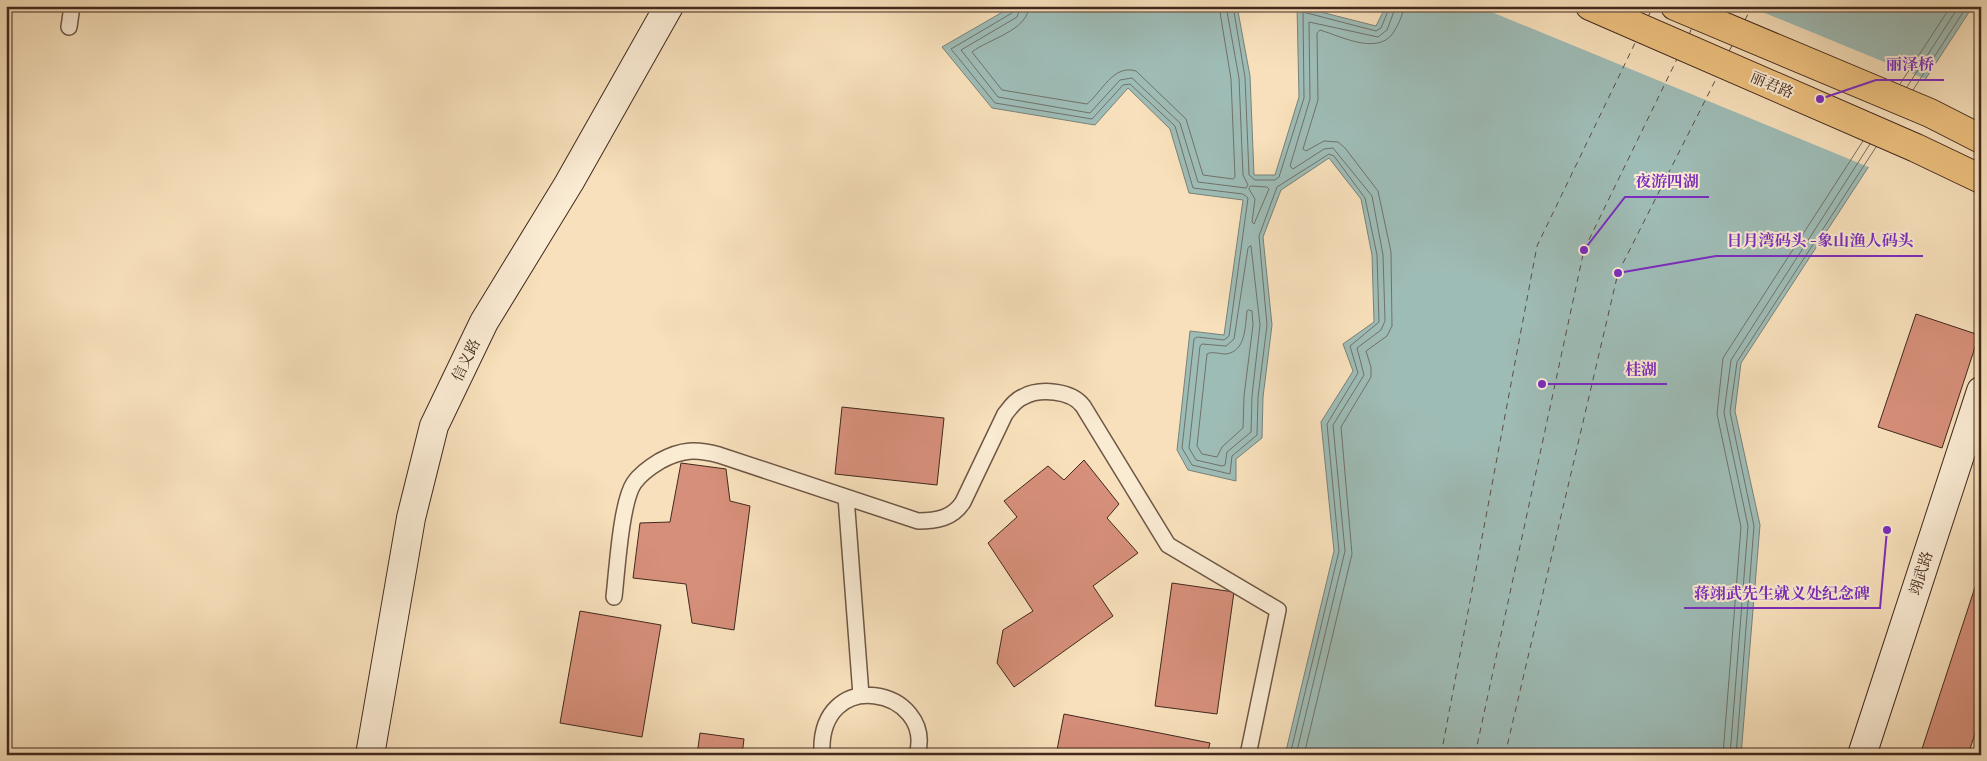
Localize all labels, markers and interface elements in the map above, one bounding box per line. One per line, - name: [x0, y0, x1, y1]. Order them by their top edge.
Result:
- callout: 丽泽桥: [1876, 49, 1944, 80]
- text: 丽泽桥: [1886, 55, 1934, 74]
- street label: 丽君路: [1748, 68, 1796, 102]
- callout: 夜游四湖: [1625, 166, 1709, 197]
- text: 夜游四湖: [1635, 172, 1699, 191]
- callout: 日月湾码头 - 象山渔人码头: [1716, 225, 1923, 256]
- text: 日月湾码头 - 象山渔人码头: [1726, 231, 1914, 250]
- street label: 信义路: [448, 336, 484, 384]
- callout: 桂湖: [1615, 353, 1667, 384]
- text: 桂湖: [1625, 360, 1657, 379]
- street label: 翊武路: [1905, 549, 1937, 597]
- callout: 蒋翊武先生就义处纪念碑: [1684, 577, 1880, 608]
- text: 蒋翊武先生就义处纪念碑: [1694, 584, 1870, 603]

